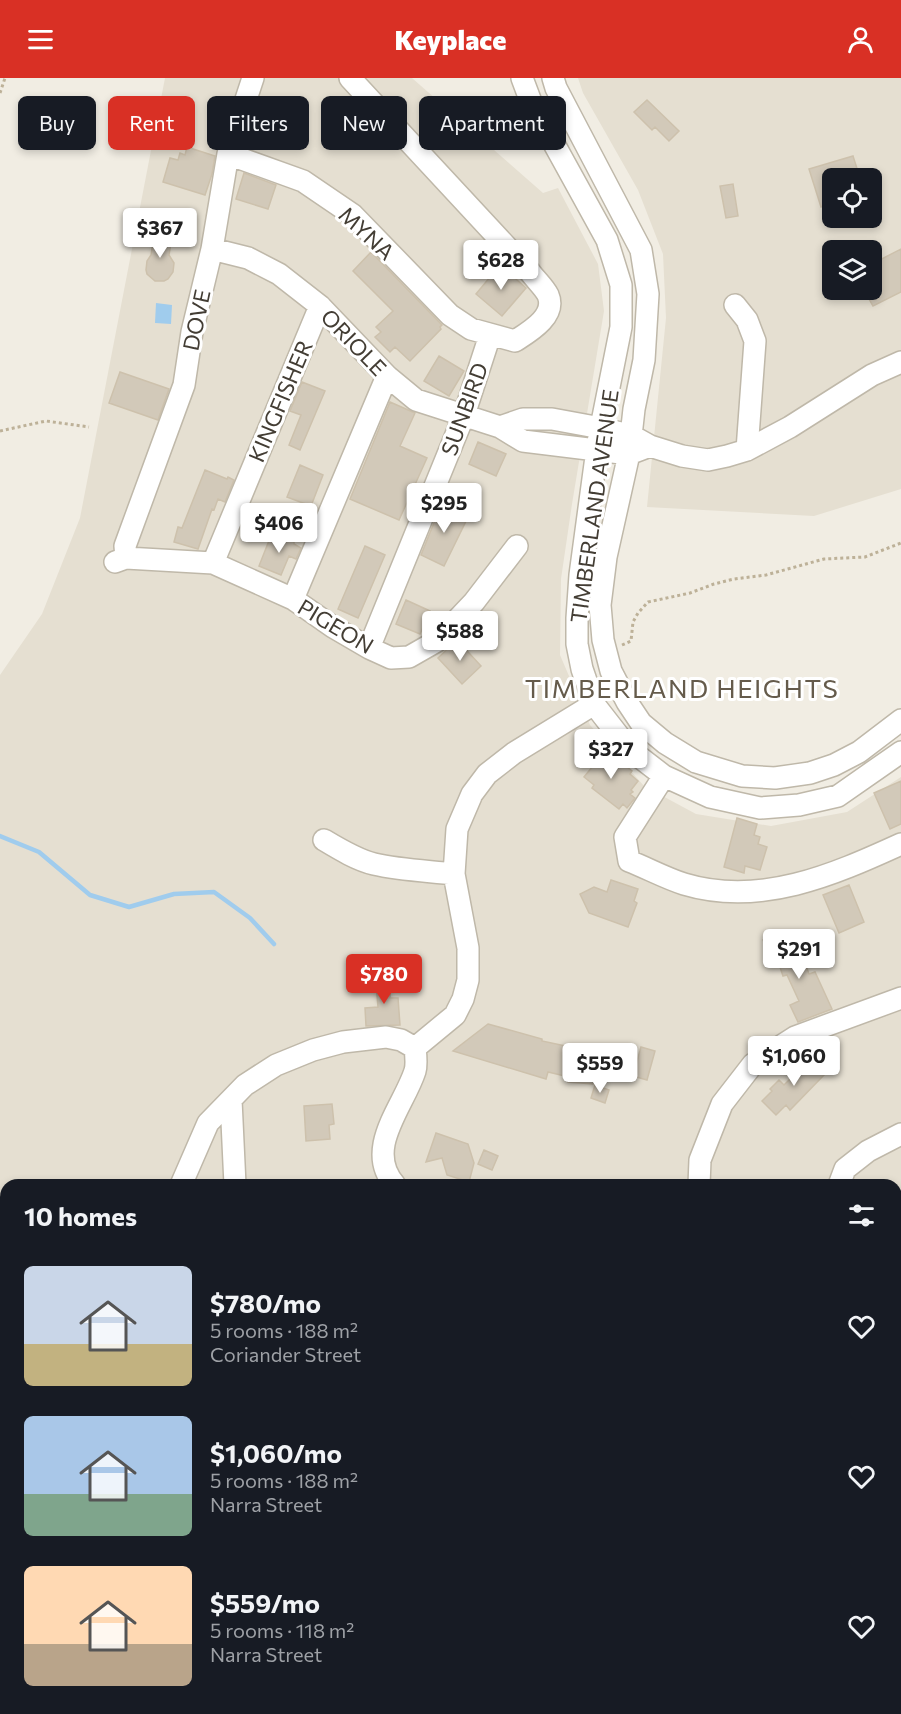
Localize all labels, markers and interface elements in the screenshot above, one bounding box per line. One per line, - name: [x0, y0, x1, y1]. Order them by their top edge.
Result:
- icon: menu: [24, 23, 57, 56]
- text: Keyplace: [394, 23, 507, 56]
- icon: person: [844, 23, 877, 56]
- chip: Buy: [18, 96, 96, 150]
- chip: Rent: [108, 96, 195, 150]
- chip: Filters: [207, 96, 309, 150]
- chip: New: [321, 96, 407, 150]
- chip: Apartment: [419, 96, 566, 150]
- map controls: [822, 168, 882, 300]
- button: locate: [822, 168, 882, 228]
- street label: MYNA: [334, 201, 400, 265]
- pin: $367: [124, 208, 196, 259]
- text: $367: [137, 215, 183, 239]
- pin: $628: [465, 240, 537, 291]
- button: layers: [822, 240, 882, 300]
- text: $628: [477, 247, 525, 271]
- street label: DOVE: [176, 287, 216, 353]
- street label: ORIOLE: [316, 303, 392, 381]
- street label: KINGFISHER: [242, 336, 318, 466]
- street label: SUNBIRD: [435, 359, 493, 459]
- street label: TIMBERLAND AVENUE: [564, 387, 624, 625]
- pin: $295: [408, 483, 480, 534]
- text: $295: [421, 490, 467, 514]
- pin: $406: [243, 503, 315, 554]
- text: $406: [254, 510, 304, 534]
- street label: PIGEON: [293, 593, 379, 659]
- pin: $588: [424, 611, 496, 662]
- text: $588: [436, 618, 484, 642]
- district label: TIMBERLAND HEIGHTS: [525, 672, 839, 703]
- pin: $327: [575, 729, 647, 780]
- text: $327: [588, 736, 634, 760]
- pin: $291: [763, 929, 835, 980]
- text: $291: [777, 936, 821, 960]
- pin: $780: [348, 954, 420, 1005]
- text: $780: [360, 961, 408, 985]
- pin: $1,060: [745, 1036, 843, 1087]
- pin: $559: [564, 1043, 636, 1094]
- text: $1,060: [762, 1043, 826, 1067]
- text: $559: [576, 1050, 624, 1074]
- icon: filters: [845, 1199, 878, 1232]
- text: 10 homes: [24, 1200, 137, 1231]
- text: $780/mo: [210, 1287, 321, 1318]
- icon: home: [72, 1290, 144, 1362]
- icon: heart: [845, 1310, 878, 1343]
- text: 5 rooms · 188 m²: [210, 1318, 358, 1342]
- text: Coriander Street: [210, 1342, 361, 1366]
- text: $1,060/mo: [210, 1437, 342, 1468]
- icon: home: [72, 1440, 144, 1512]
- icon: heart: [845, 1460, 878, 1493]
- text: 5 rooms · 188 m²: [210, 1468, 358, 1492]
- text: Narra Street: [210, 1492, 322, 1516]
- text: $559/mo: [210, 1587, 320, 1618]
- icon: home: [72, 1590, 144, 1662]
- icon: heart: [845, 1610, 878, 1643]
- text: 5 rooms · 118 m²: [210, 1618, 354, 1642]
- text: Narra Street: [210, 1642, 322, 1666]

